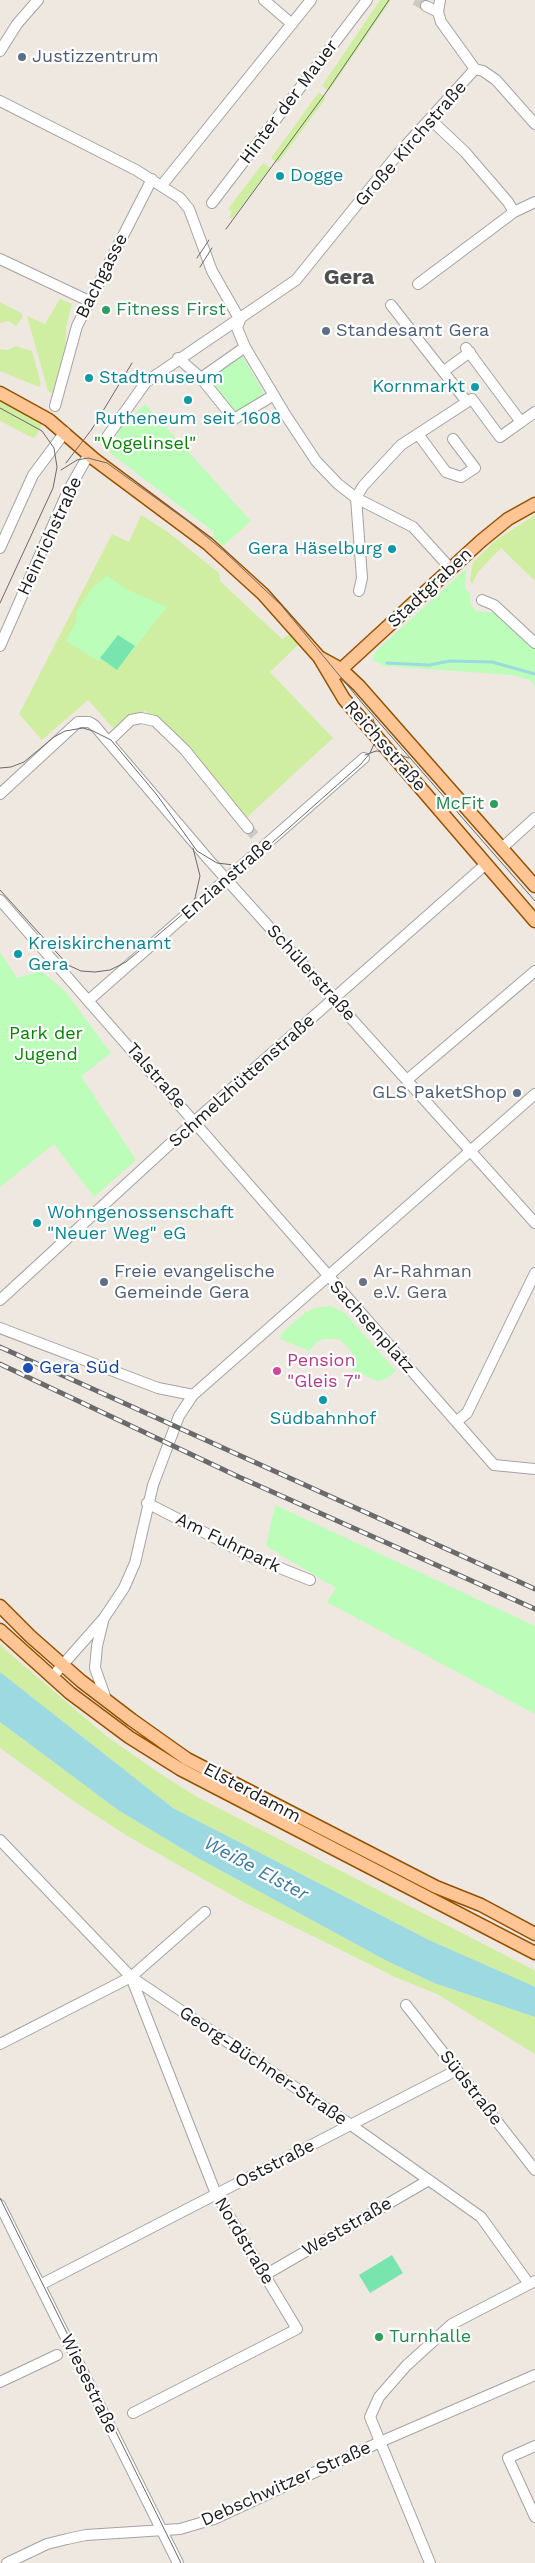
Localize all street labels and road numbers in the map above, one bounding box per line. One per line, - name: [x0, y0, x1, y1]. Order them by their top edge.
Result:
- street label: Hinter der Mauer: [235, 36, 343, 168]
- street label: Große Kirchstraße: [351, 77, 471, 211]
- street label: Bachgasse: [71, 230, 133, 322]
- street label: Heinrichstraße: [13, 473, 87, 599]
- street label: Stadtgraben: [383, 543, 477, 633]
- street label: Reichsstraße: [340, 696, 430, 796]
- street label: Enzianstraße: [177, 833, 277, 925]
- street label: Schülerstraße: [262, 920, 360, 1026]
- street label: Schmelzhüttenstraße: [165, 1010, 319, 1152]
- street label: Talstraße: [121, 1039, 191, 1113]
- street label: Sachsenplatz: [325, 1276, 419, 1378]
- street label: Am Fuhrpark: [172, 1508, 284, 1578]
- street label: Elsterdamm: [200, 1758, 304, 1828]
- street label: Georg-Büchner-Straße: [175, 2002, 351, 2130]
- street label: Südstraße: [435, 2046, 507, 2130]
- street label: Oststraße: [232, 2135, 318, 2193]
- street label: Nordstraße: [210, 2193, 278, 2289]
- street label: Weststraße: [298, 2193, 396, 2261]
- street label: Wiesestraße: [56, 2331, 122, 2437]
- street label: Debschwitzer Straße: [198, 2437, 374, 2531]

